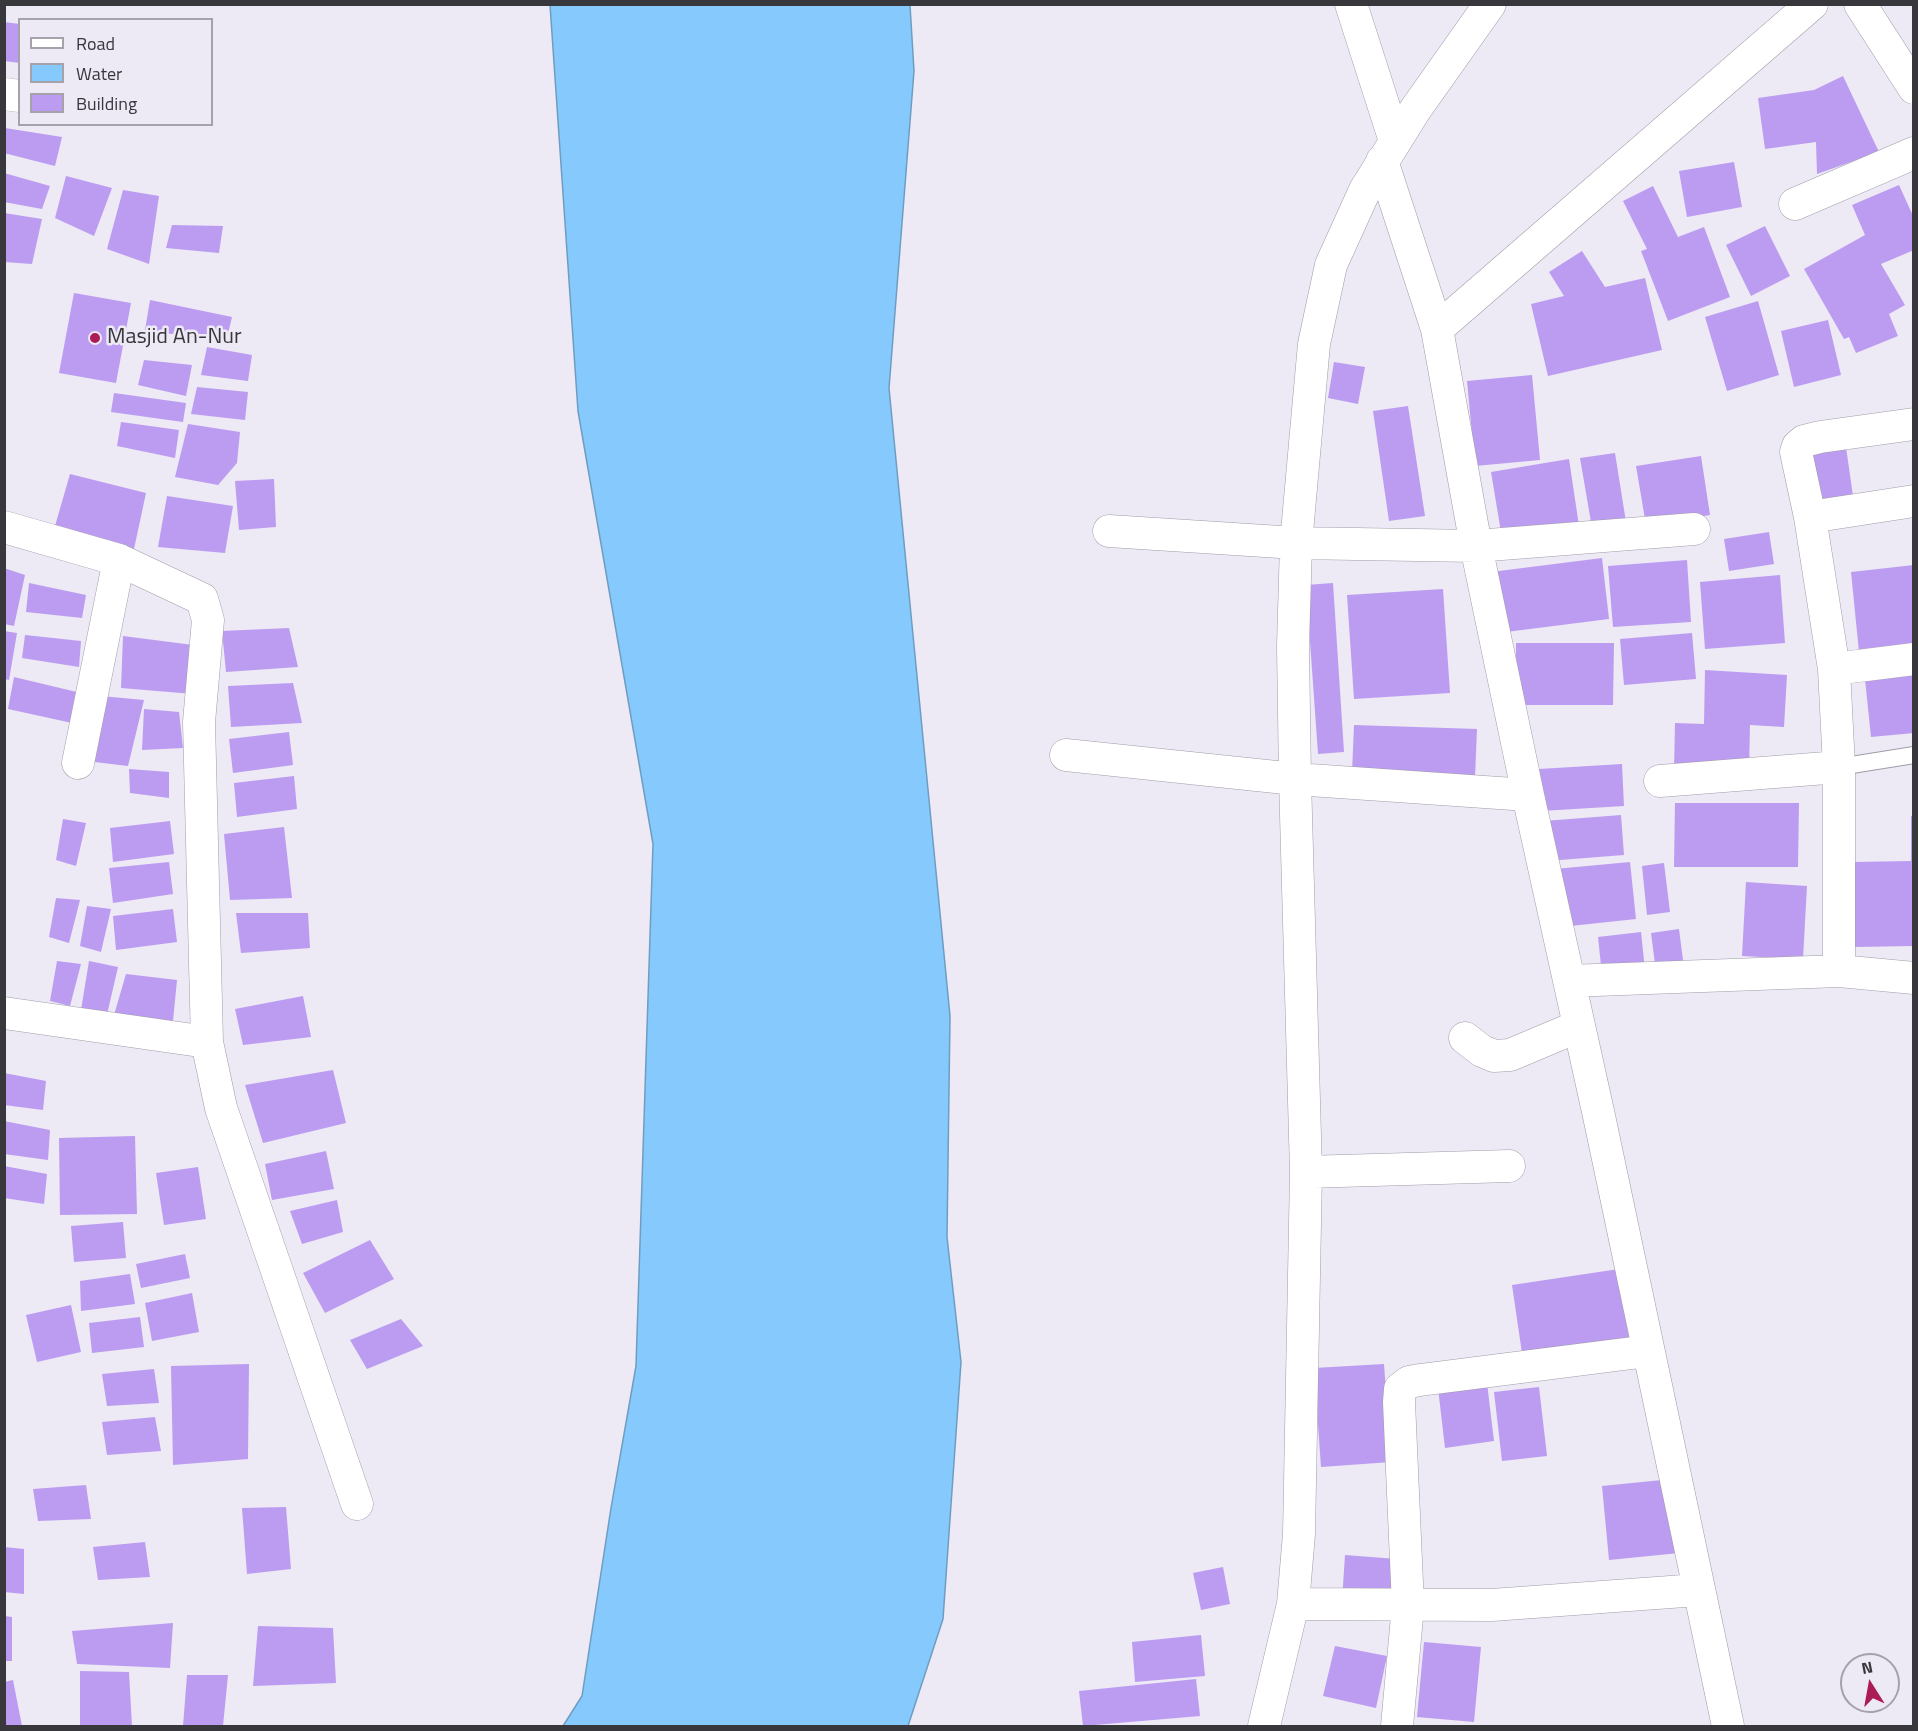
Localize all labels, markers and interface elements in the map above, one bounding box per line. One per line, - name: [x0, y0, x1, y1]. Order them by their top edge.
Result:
- legend: [18, 18, 213, 126]
- text: Road: [76, 30, 115, 57]
- text: Water: [76, 60, 122, 87]
- text: Building: [76, 90, 137, 117]
- place label: Masjid An-Nur: [107, 325, 242, 351]
- marker: Masjid An-Nur: [88, 331, 102, 345]
- north arrow: [1840, 1653, 1900, 1713]
- text: N: [1859, 1654, 1875, 1680]

